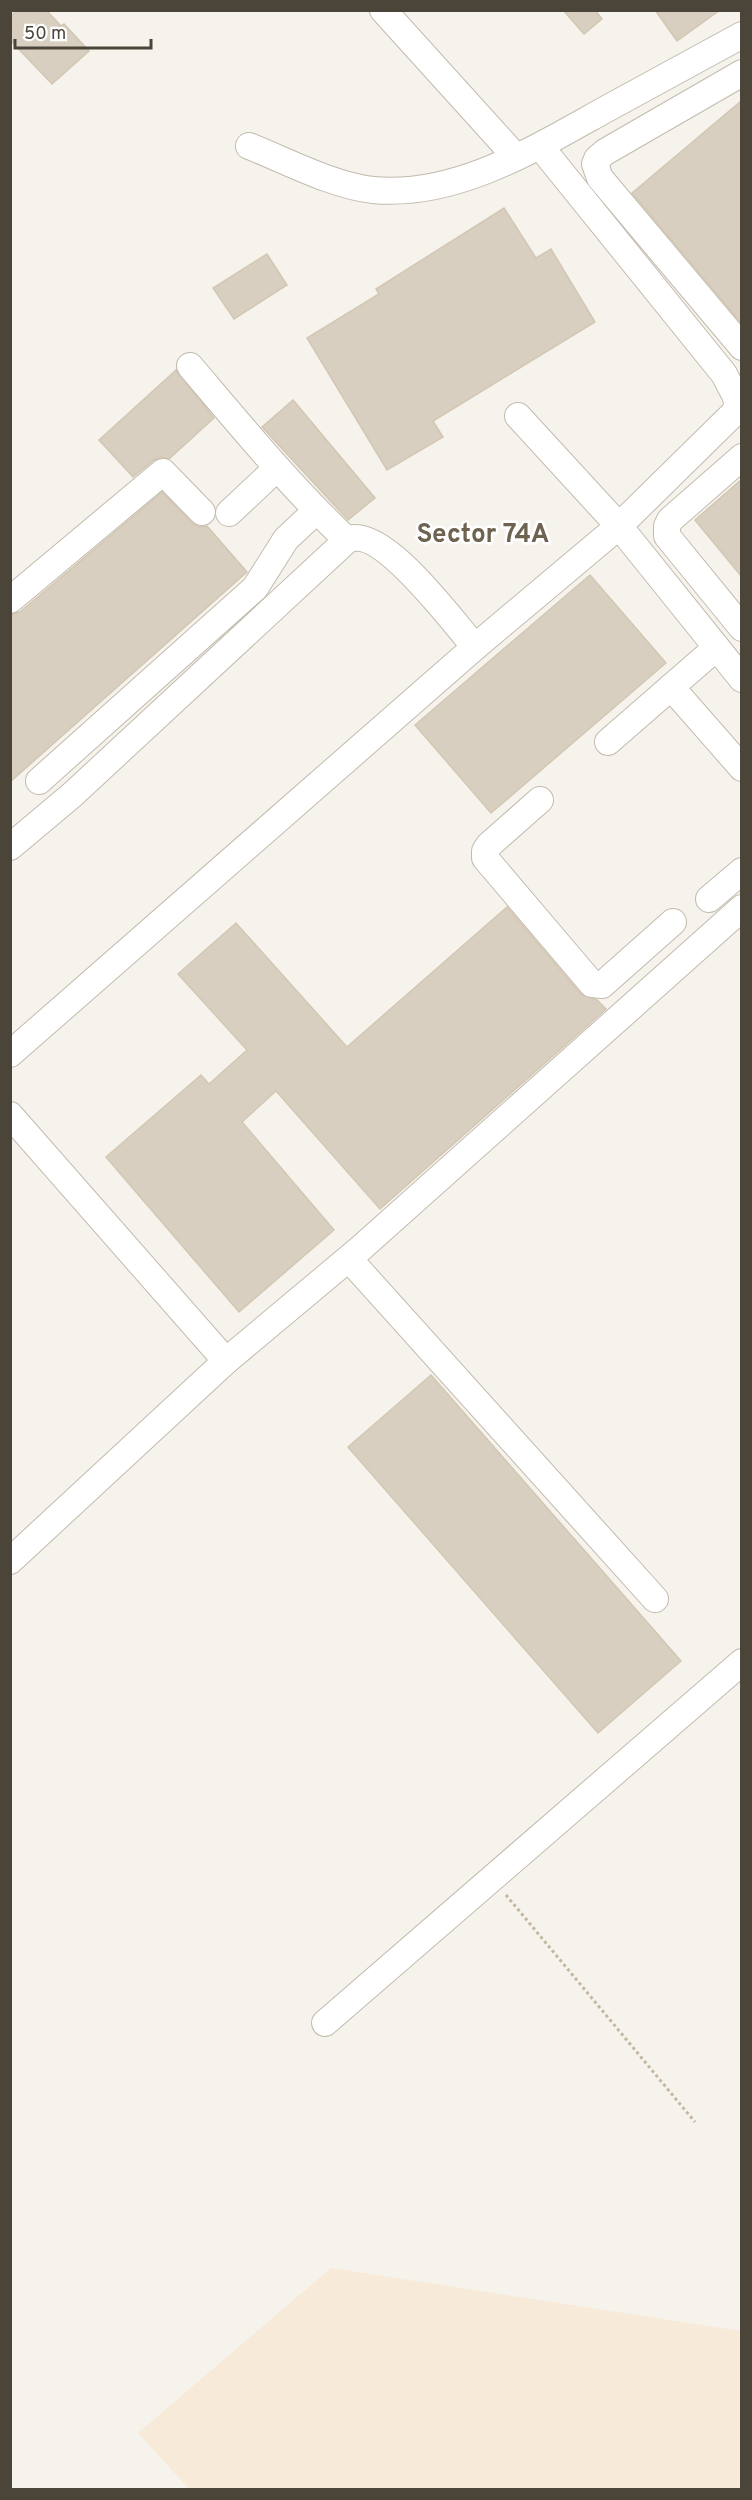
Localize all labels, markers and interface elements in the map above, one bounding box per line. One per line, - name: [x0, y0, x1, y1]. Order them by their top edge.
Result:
- scale bar: [15, 12, 152, 50]
- text: 50 m: [24, 23, 66, 46]
- district label: Sector 74A: [416, 519, 550, 552]

